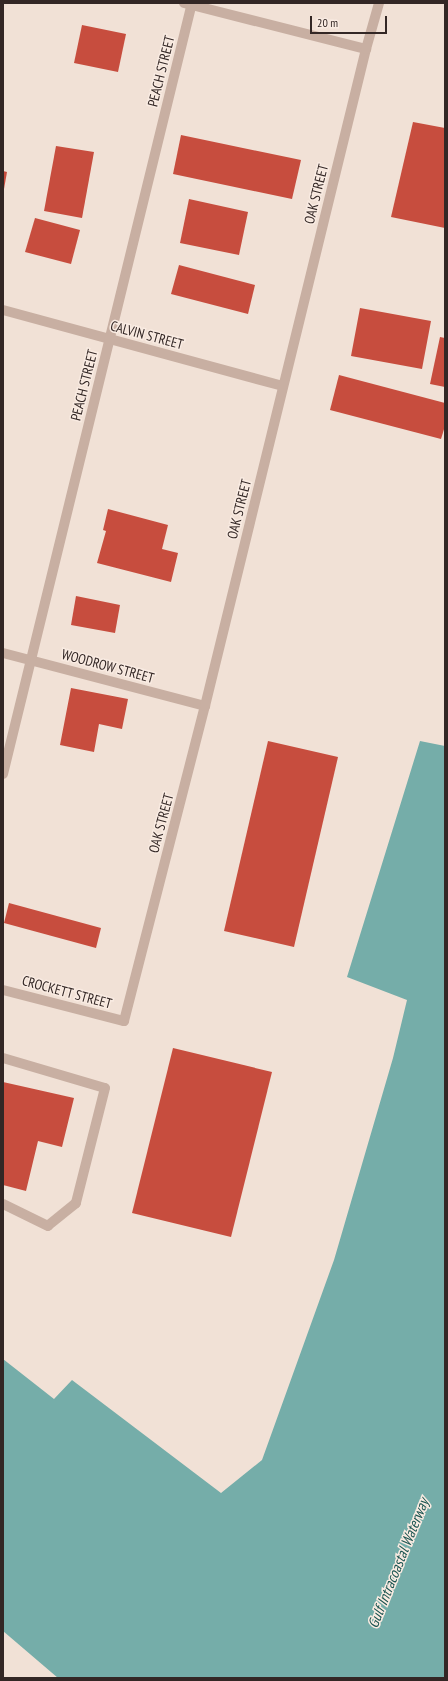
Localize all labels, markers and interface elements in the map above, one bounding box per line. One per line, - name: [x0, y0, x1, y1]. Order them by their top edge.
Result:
- scale bar: [312, 8, 389, 34]
- text: 20 m: [317, 15, 338, 30]
- street label: PEACH STREET: [144, 34, 178, 108]
- street label: OAK STREET: [300, 162, 332, 226]
- street label: CALVIN STREET: [109, 317, 185, 353]
- street label: PEACH STREET: [67, 348, 101, 422]
- street label: OAK STREET: [223, 477, 255, 541]
- street label: WOODROW STREET: [60, 646, 156, 686]
- street label: OAK STREET: [145, 791, 177, 855]
- street label: CROCKETT STREET: [20, 972, 114, 1012]
- water label: Gulf Intracoastal Waterway: [364, 1495, 432, 1631]

